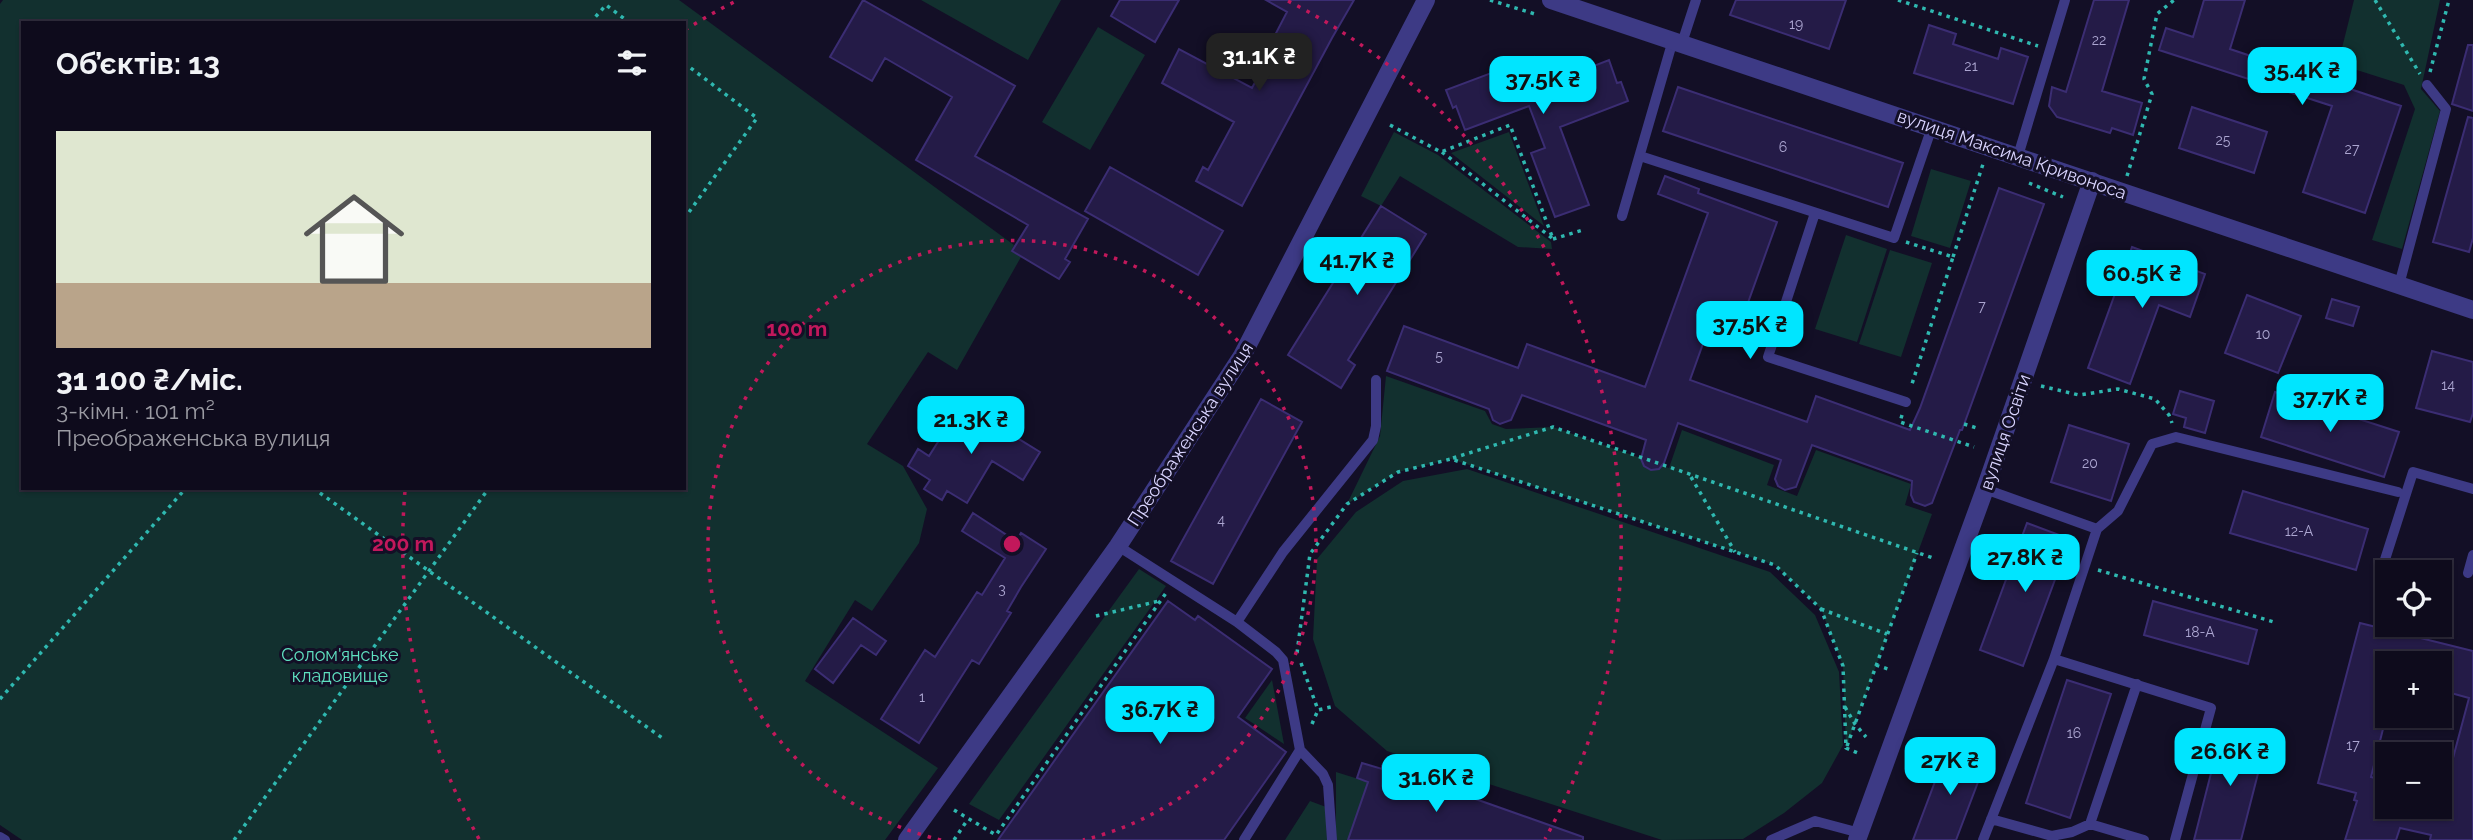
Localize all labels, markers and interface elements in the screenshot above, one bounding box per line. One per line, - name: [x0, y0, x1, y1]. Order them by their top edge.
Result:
- house number: 19: [1789, 16, 1803, 32]
- house number: 22: [2092, 32, 2106, 48]
- pin: 31.1K ₴: [1194, 34, 1324, 93]
- text: 31.1K ₴: [1222, 42, 1296, 69]
- icon: filters: [613, 44, 651, 82]
- text: Об’єктів: 13: [56, 46, 220, 81]
- pin: 35.4K ₴: [2237, 48, 2367, 107]
- text: 35.4K ₴: [2264, 56, 2340, 83]
- pin: 37.5K ₴: [1478, 57, 1608, 116]
- house number: 21: [1964, 58, 1978, 74]
- text: 37.5K ₴: [1505, 65, 1581, 92]
- street label: вулиця Максима Кривоноса: [1895, 105, 2129, 203]
- house number: 25: [2216, 132, 2231, 148]
- house number: 6: [1779, 139, 1787, 155]
- house number: 27: [2345, 141, 2360, 157]
- icon: home: [291, 176, 417, 302]
- pin: 41.7K ₴: [1292, 238, 1422, 297]
- text: 41.7K ₴: [1319, 246, 1395, 273]
- pin: 60.5K ₴: [2077, 250, 2207, 310]
- text: 60.5K ₴: [2103, 259, 2181, 286]
- house number: 7: [1978, 298, 1986, 314]
- pin: 37.5K ₴: [1685, 302, 1815, 361]
- text: 37.5K ₴: [1712, 310, 1788, 337]
- text: 100 m: [767, 316, 827, 341]
- house number: 10: [2256, 326, 2270, 342]
- street label: Преображенська вулиця: [1123, 338, 1257, 530]
- house number: 5: [1435, 348, 1443, 364]
- text: 31 100 ₴/міс.: [56, 362, 243, 397]
- street label: вулиця Освіти: [1975, 371, 2035, 493]
- pin: 37.7K ₴: [2265, 374, 2395, 434]
- house number: 14: [2441, 377, 2455, 393]
- text: 37.7K ₴: [2293, 383, 2368, 410]
- pin: 21.3K ₴: [906, 396, 1036, 456]
- text: 3-кімн. · 101 m²: [56, 397, 215, 424]
- text: 21.3K ₴: [933, 405, 1009, 432]
- text: Преображенська вулиця: [56, 424, 330, 451]
- house number: 20: [2082, 455, 2098, 471]
- house number: 4: [1217, 512, 1225, 528]
- house number: 12-А: [2285, 523, 2314, 539]
- text: 200 m: [372, 531, 434, 556]
- centre of rings: [1000, 532, 1024, 556]
- pin: 27.8K ₴: [1960, 534, 2090, 594]
- text: 27.8K ₴: [1987, 543, 2063, 570]
- map controls: [2375, 560, 2452, 819]
- button: locate: [2375, 560, 2452, 637]
- house number: 3: [998, 581, 1006, 597]
- house number: 18-А: [2185, 624, 2215, 640]
- park label: Солом'янське кладовище: [281, 644, 399, 686]
- button: +: [2375, 651, 2452, 728]
- pin: 36.7K ₴: [1095, 686, 1225, 746]
- house number: 1: [919, 689, 925, 705]
- text: 36.7K ₴: [1121, 695, 1199, 722]
- house number: 16: [2067, 725, 2081, 741]
- pin: 26.6K ₴: [2165, 728, 2295, 788]
- text: 26.6K ₴: [2191, 737, 2269, 764]
- house number: 17: [2346, 737, 2360, 753]
- pin: 27K ₴: [1901, 738, 1999, 797]
- button: −: [2375, 742, 2452, 819]
- text: 27K ₴: [1921, 746, 1979, 773]
- pin: 31.6K ₴: [1371, 754, 1501, 814]
- text: 31.6K ₴: [1398, 763, 1474, 790]

